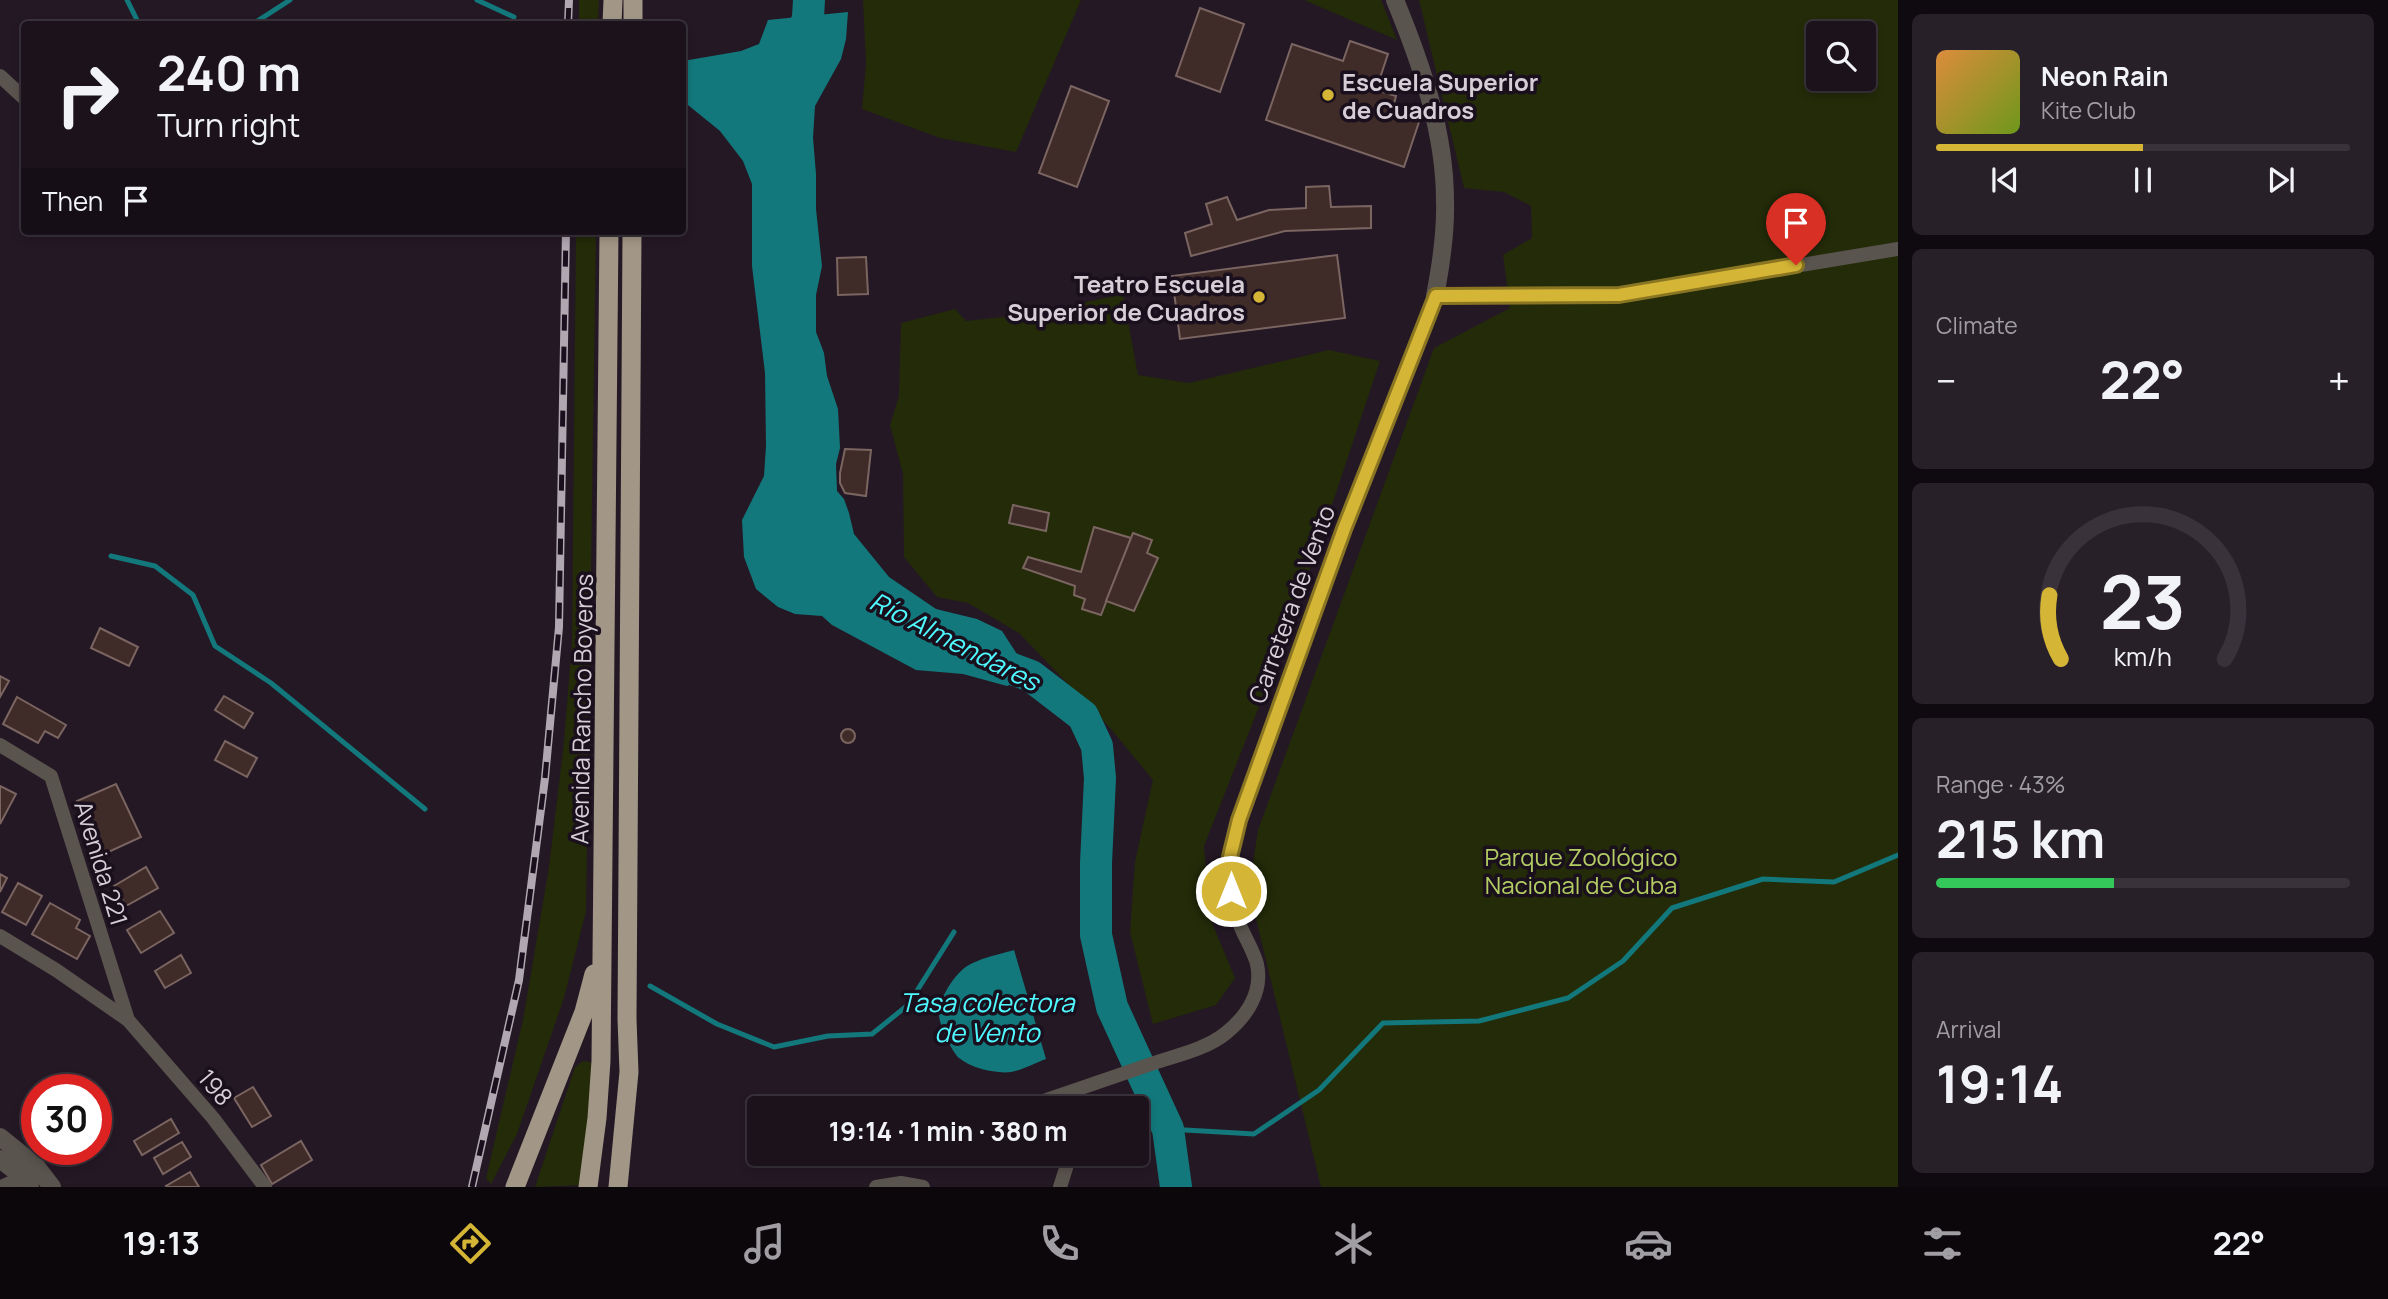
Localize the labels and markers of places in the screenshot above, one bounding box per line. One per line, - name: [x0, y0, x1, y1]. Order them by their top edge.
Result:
- place label: Escuela Superior de Cuadros: [1342, 65, 1538, 126]
- marker: Escuela Superior de Cuadros: [1320, 87, 1336, 103]
- pin: [1766, 193, 1826, 265]
- place label: Teatro Escuela Superior de Cuadros: [1007, 267, 1245, 328]
- marker: Teatro Escuela Superior de Cuadros: [1251, 289, 1267, 305]

